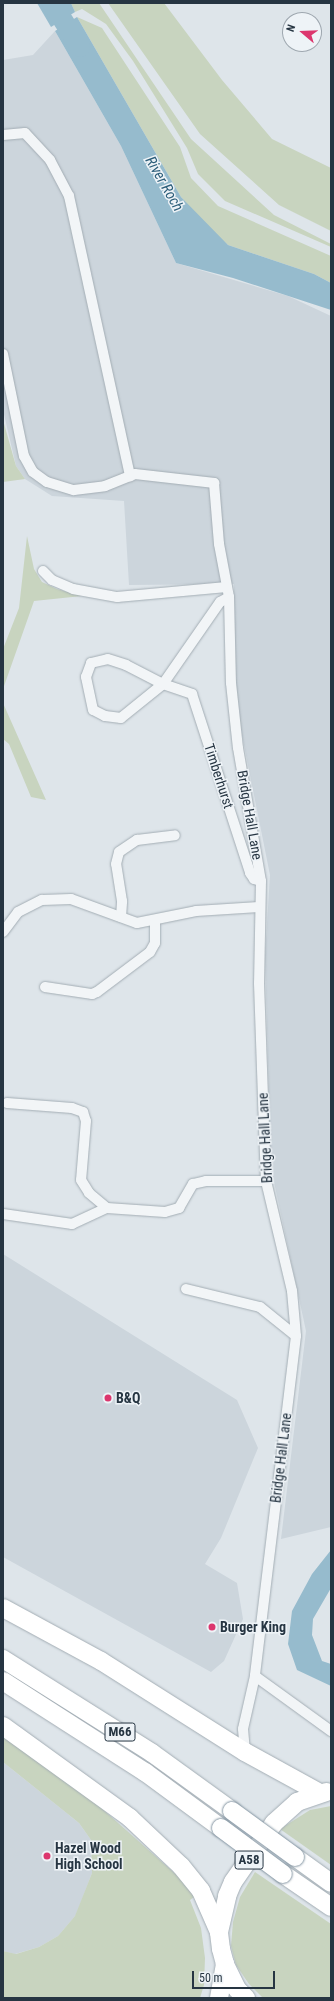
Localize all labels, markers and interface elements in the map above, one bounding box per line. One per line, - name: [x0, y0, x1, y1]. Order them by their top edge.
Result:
- north arrow: [282, 12, 322, 52]
- text: N: [284, 23, 298, 34]
- water label: River Roch: [141, 153, 187, 215]
- street label: Timberhurst: [201, 741, 237, 811]
- street label: Bridge Hall Lane: [234, 769, 266, 861]
- street label: Bridge Hall Lane: [254, 1092, 276, 1184]
- place label: B&Q: [116, 1390, 140, 1406]
- marker: B&Q: [103, 1393, 113, 1403]
- street label: Bridge Hall Lane: [267, 1412, 295, 1504]
- place label: Burger King: [220, 1619, 286, 1635]
- marker: Burger King: [207, 1622, 217, 1632]
- road number: M66: [104, 1721, 136, 1743]
- place label: Hazel Wood High School: [55, 1840, 123, 1872]
- road number: A58: [234, 1849, 264, 1871]
- marker: Hazel Wood High School: [42, 1851, 52, 1861]
- scale bar: [194, 1963, 277, 1989]
- text: 50 m: [199, 1971, 223, 1985]

